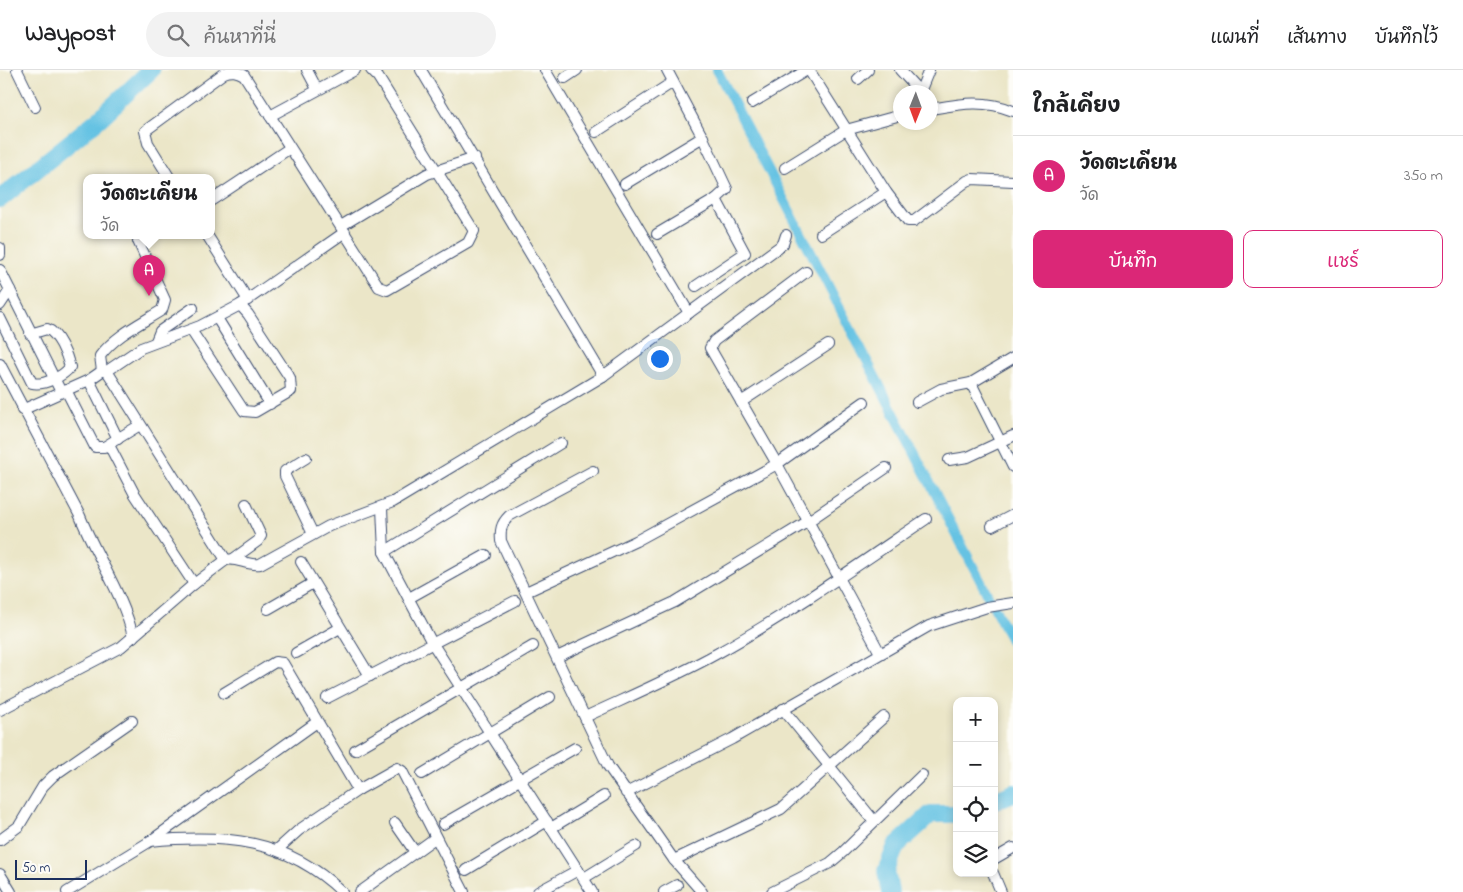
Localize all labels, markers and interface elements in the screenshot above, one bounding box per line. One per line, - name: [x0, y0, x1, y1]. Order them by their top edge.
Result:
- search box: [146, 12, 496, 57]
- text: Waypost: [25, 17, 116, 52]
- icon: search: [164, 21, 192, 49]
- text: ค้นหาที่นี่: [204, 25, 276, 52]
- text: แผนที่: [1211, 26, 1259, 52]
- text: เส้นทาง: [1287, 26, 1347, 52]
- text: บันทึกไว้: [1375, 26, 1438, 52]
- north arrow: [893, 85, 938, 130]
- text: ใกล้เคียง: [1033, 92, 1120, 122]
- text: วัดตะเคียน: [1080, 151, 1177, 178]
- text: A: [1044, 164, 1054, 188]
- text: 350 m: [1404, 164, 1443, 188]
- popup: [83, 174, 215, 239]
- text: วัดตะเคียน: [101, 182, 197, 209]
- text: วัด: [1080, 184, 1099, 208]
- text: วัด: [101, 215, 119, 239]
- button: บันทึก: [1033, 230, 1233, 288]
- button: แชร์: [1243, 230, 1443, 288]
- pin: A: [133, 255, 165, 296]
- your location: [647, 346, 673, 372]
- map controls: [953, 697, 998, 877]
- button: +: [953, 697, 998, 742]
- button: −: [953, 742, 998, 787]
- button: locate: [953, 787, 998, 832]
- button: layers: [953, 832, 998, 877]
- scale bar: [15, 857, 88, 880]
- text: 50 m: [22, 858, 50, 879]

